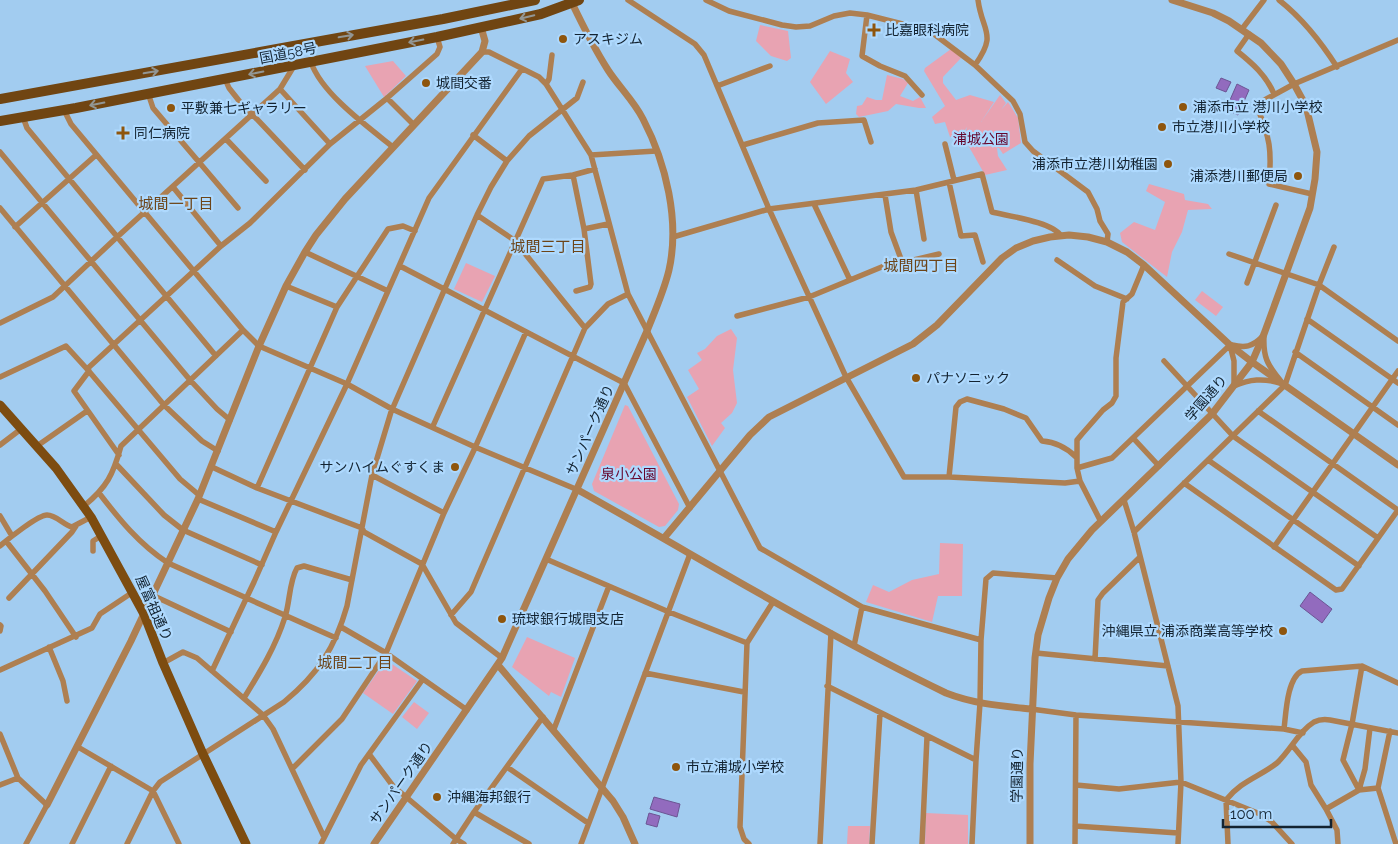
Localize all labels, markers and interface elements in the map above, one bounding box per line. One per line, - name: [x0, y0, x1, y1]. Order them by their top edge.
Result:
- one-way arrow: [519, 13, 535, 22]
- place label: 比嘉眼科病院: [885, 22, 969, 38]
- marker: 比嘉眼科病院: [867, 23, 881, 37]
- one-way arrow: [337, 31, 353, 41]
- place label: アスキジム: [573, 31, 643, 47]
- marker: アスキジム: [557, 33, 569, 45]
- one-way arrow: [408, 37, 424, 47]
- street label: 国道58号: [258, 40, 318, 66]
- one-way arrow: [143, 66, 159, 76]
- one-way arrow: [249, 68, 265, 78]
- place label: 城間交番: [436, 75, 492, 91]
- marker: 城間交番: [420, 77, 432, 89]
- one-way arrow: [89, 99, 105, 109]
- place label: 浦添市立 港川小学校: [1193, 99, 1323, 115]
- place label: 平敷兼七ギャラリー: [181, 100, 307, 116]
- marker: 浦添市立 港川小学校: [1177, 101, 1189, 113]
- marker: 平敷兼七ギャラリー: [165, 102, 177, 114]
- place label: 市立港川小学校: [1172, 119, 1270, 135]
- marker: 市立港川小学校: [1156, 121, 1168, 133]
- place label: 同仁病院: [134, 125, 190, 141]
- marker: 同仁病院: [116, 126, 130, 140]
- park label: 浦城公園: [953, 131, 1009, 147]
- place label: 浦添市立港川幼稚園: [1032, 156, 1158, 172]
- marker: 浦添市立港川幼稚園: [1162, 158, 1174, 170]
- place label: 浦添港川郵便局: [1190, 168, 1288, 184]
- marker: 浦添港川郵便局: [1292, 170, 1304, 182]
- district label: 城間一丁目: [138, 195, 214, 213]
- district label: 城間三丁目: [510, 238, 586, 256]
- district label: 城間四丁目: [883, 257, 959, 275]
- place label: パナソニック: [926, 370, 1010, 386]
- marker: パナソニック: [910, 372, 922, 384]
- street label: 学園通り: [1182, 372, 1230, 424]
- street label: サンパーク通り: [563, 382, 617, 478]
- place label: サンハイムぐすくま: [320, 459, 445, 475]
- marker: サンハイムぐすくま: [449, 461, 461, 473]
- park label: 泉小公園: [601, 466, 657, 482]
- street label: 屋富祖通り: [132, 573, 176, 643]
- place label: 琉球銀行城間支店: [512, 611, 624, 627]
- marker: 琉球銀行城間支店: [496, 613, 508, 625]
- place label: 沖縄県立 浦添商業高等学校: [1101, 623, 1273, 639]
- marker: 沖縄県立 浦添商業高等学校: [1277, 625, 1289, 637]
- district label: 城間二丁目: [317, 654, 393, 672]
- street label: サンパーク通り: [366, 738, 436, 828]
- street label: 学園通り: [1009, 747, 1025, 803]
- place label: 市立浦城小学校: [686, 759, 784, 775]
- marker: 市立浦城小学校: [670, 761, 682, 773]
- place label: 沖縄海邦銀行: [447, 789, 531, 805]
- marker: 沖縄海邦銀行: [431, 791, 443, 803]
- scale bar: [1223, 796, 1330, 828]
- text: 100 m: [1230, 805, 1272, 823]

